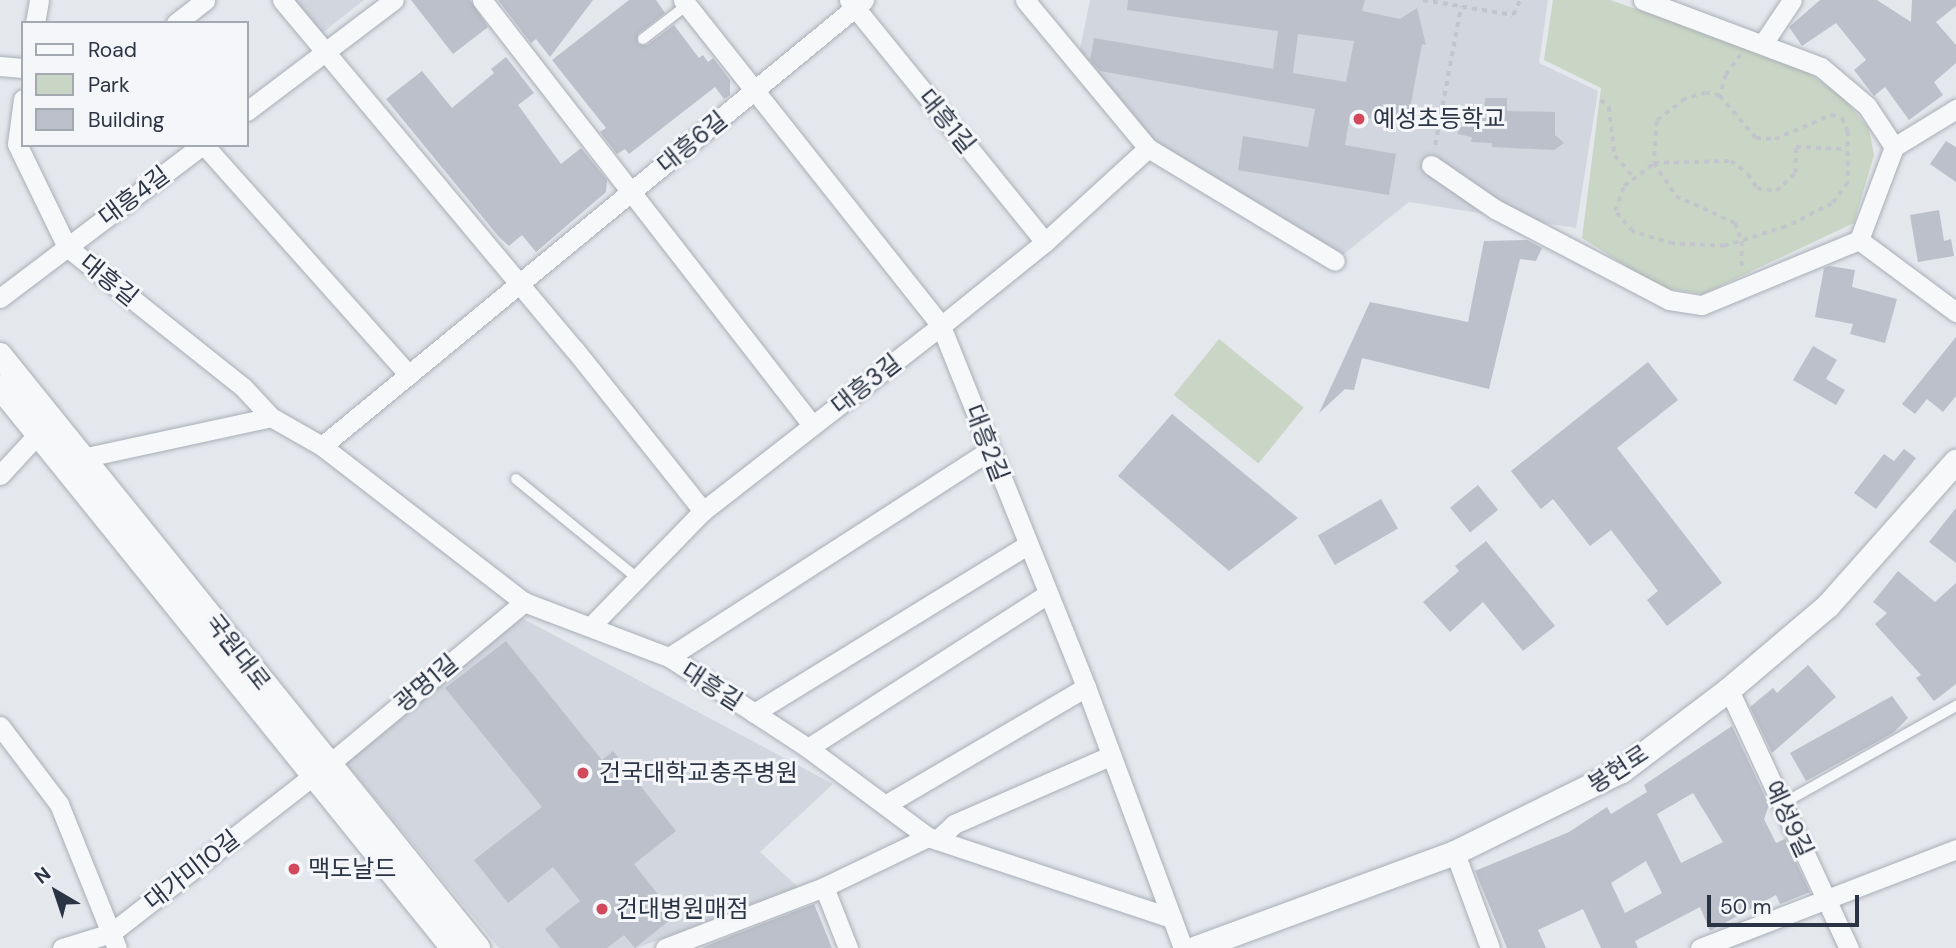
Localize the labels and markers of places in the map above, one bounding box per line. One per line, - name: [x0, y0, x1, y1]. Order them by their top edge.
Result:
- place label: 예성초등학교: [1373, 105, 1505, 133]
- marker: 예성초등학교: [1351, 111, 1367, 127]
- place label: 건국대학교충주병원: [599, 759, 798, 787]
- marker: 건국대학교충주병원: [573, 763, 593, 783]
- place label: 맥도날드: [308, 855, 396, 883]
- marker: 맥도날드: [286, 861, 302, 877]
- place label: 건대병원매점: [616, 895, 748, 923]
- marker: 건대병원매점: [594, 901, 610, 917]

